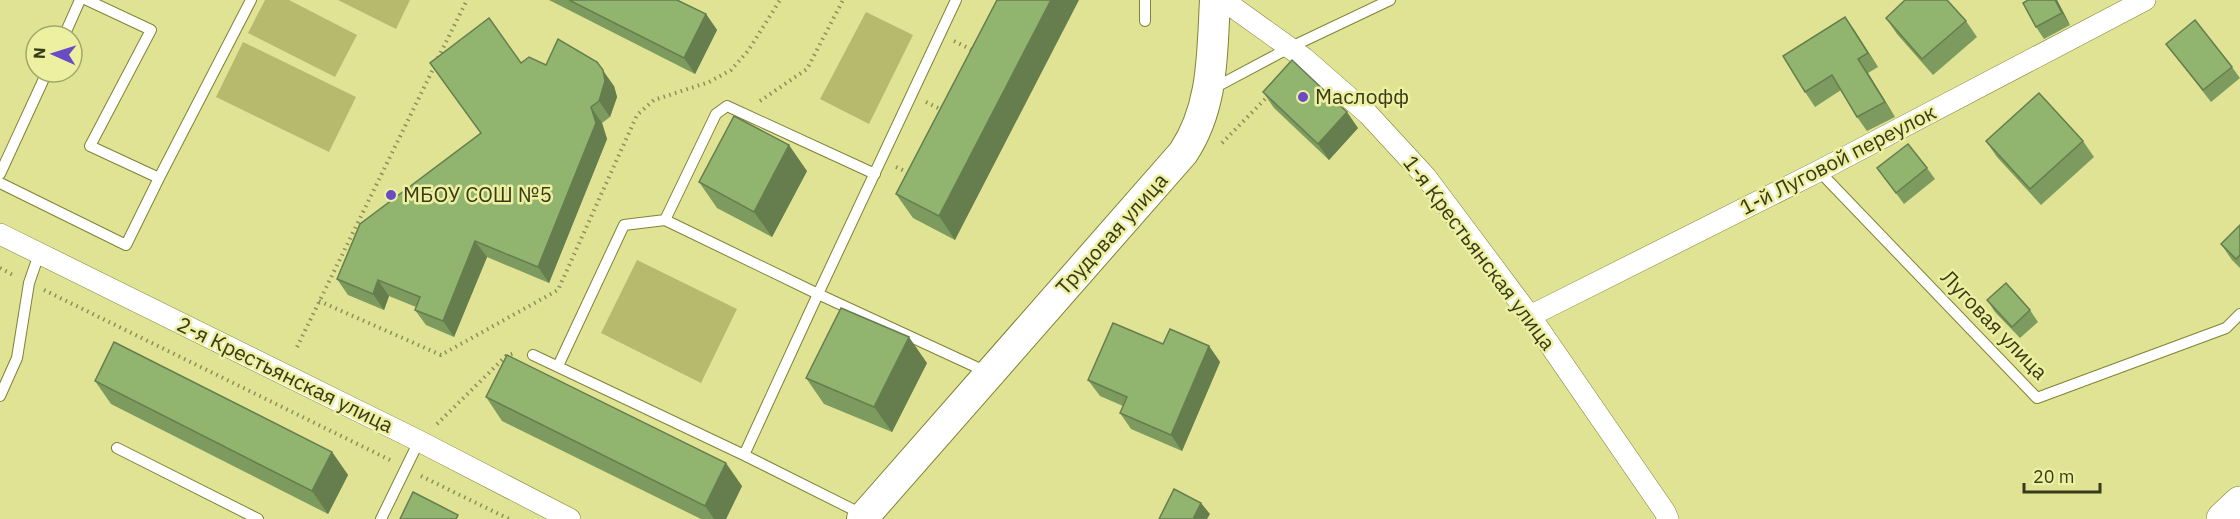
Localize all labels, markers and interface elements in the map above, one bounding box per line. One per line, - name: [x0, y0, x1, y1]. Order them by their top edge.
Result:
- north arrow: [24, 24, 84, 84]
- text: N: [29, 47, 49, 60]
- place label: Маслофф: [1315, 82, 1409, 110]
- marker: Маслофф: [1296, 90, 1310, 104]
- street label: 1-й Луговой переулок: [1735, 97, 1941, 221]
- street label: 1-я Крестьянская улица: [1397, 149, 1562, 356]
- street label: Трудовая улица: [1049, 166, 1173, 300]
- place label: МБОУ СОШ №5: [403, 180, 552, 208]
- marker: МБОУ СОШ №5: [384, 188, 398, 202]
- street label: Луговая улица: [1935, 263, 2054, 385]
- street label: 2-я Крестьянская улица: [173, 309, 398, 439]
- scale bar: [2024, 456, 2100, 494]
- text: 20 m: [2033, 465, 2075, 488]

